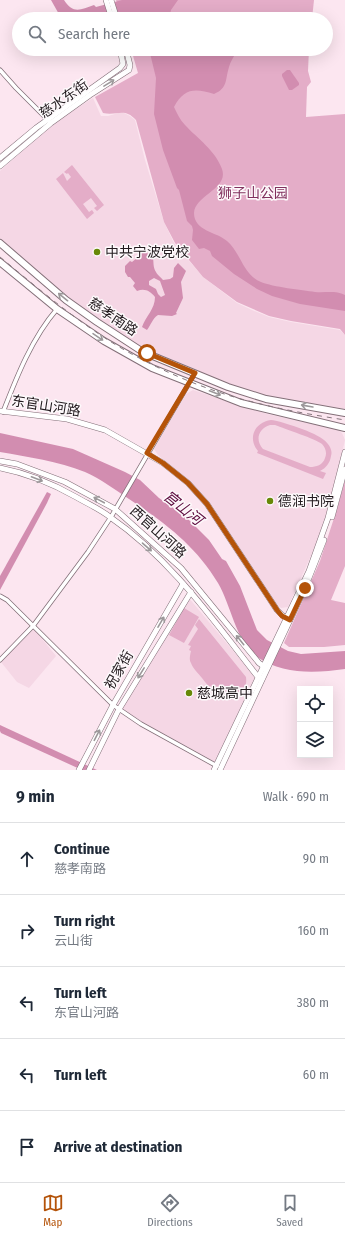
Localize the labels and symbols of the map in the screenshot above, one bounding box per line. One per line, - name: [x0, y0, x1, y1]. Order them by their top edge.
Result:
- street label: 慈水东街: [36, 76, 92, 122]
- one-way arrow: [103, 79, 114, 87]
- park label: 狮子山公园: [218, 185, 288, 202]
- place label: 中共宁波党校: [105, 244, 189, 261]
- marker: 中共宁波党校: [92, 247, 102, 257]
- one-way arrow: [58, 293, 68, 302]
- street label: 慈孝南路: [85, 294, 141, 340]
- one-way arrow: [92, 333, 103, 341]
- route start: [138, 344, 156, 362]
- one-way arrow: [208, 390, 220, 397]
- street label: 东官山河路: [10, 392, 82, 420]
- one-way arrow: [301, 402, 314, 410]
- one-way arrow: [31, 476, 43, 484]
- water label: 官山河: [160, 487, 208, 531]
- place label: 德润书院: [278, 493, 334, 510]
- one-way arrow: [93, 496, 105, 504]
- marker: 德润书院: [265, 496, 275, 506]
- street label: 西官山河路: [126, 502, 190, 562]
- one-way arrow: [142, 543, 152, 552]
- route end: [296, 579, 314, 597]
- one-way arrow: [157, 616, 165, 628]
- one-way arrow: [236, 635, 245, 645]
- street label: 祝家街: [101, 648, 137, 692]
- one-way arrow: [137, 667, 145, 678]
- place label: 慈城高中: [197, 685, 253, 702]
- marker: 慈城高中: [184, 688, 194, 698]
- one-way arrow: [94, 729, 101, 741]

